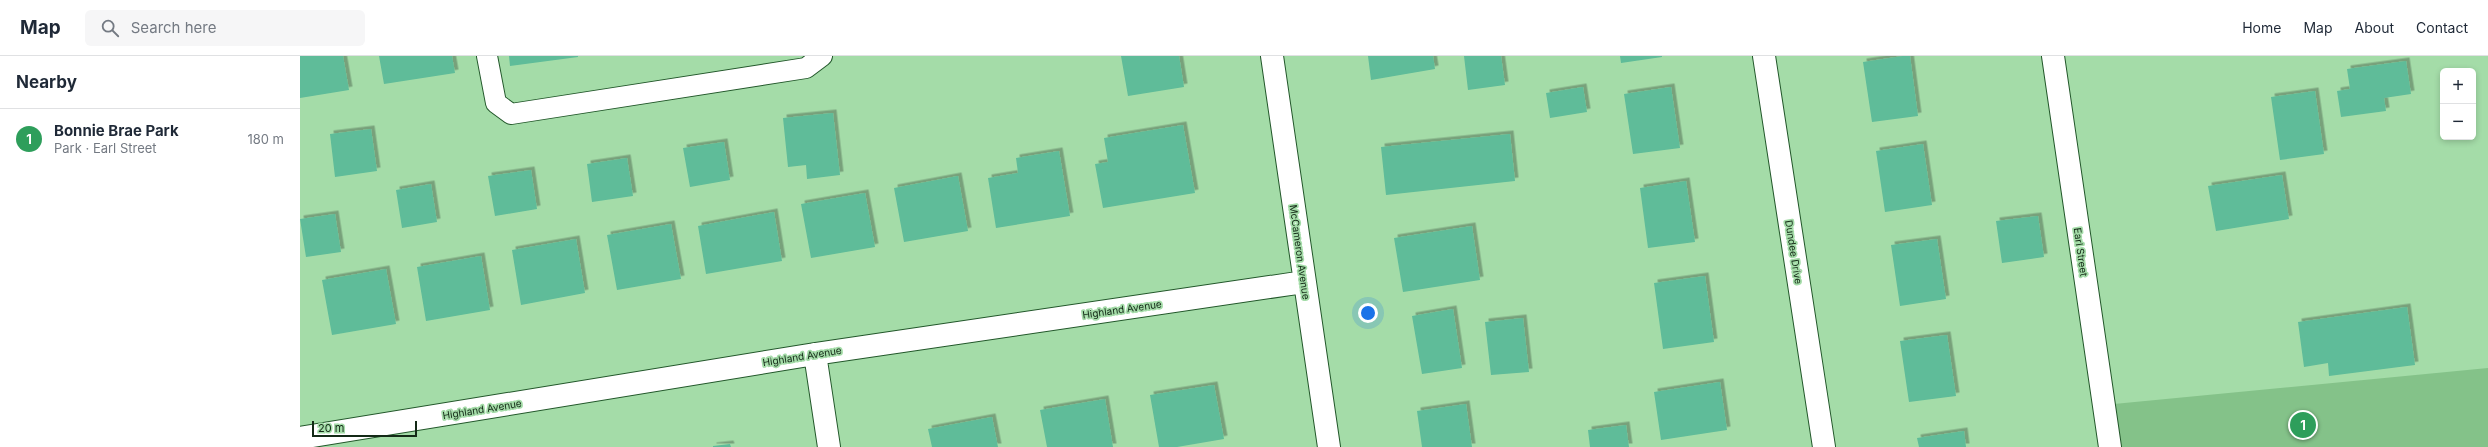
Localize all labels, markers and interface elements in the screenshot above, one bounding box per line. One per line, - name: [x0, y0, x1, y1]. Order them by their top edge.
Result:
- search box: [85, 10, 365, 46]
- text: Map: [20, 16, 61, 39]
- icon: search: [99, 17, 121, 39]
- text: Search here: [131, 18, 216, 37]
- text: Home: [2242, 19, 2281, 36]
- text: Map: [2303, 19, 2333, 36]
- text: About: [2355, 19, 2394, 36]
- text: Contact: [2416, 19, 2468, 36]
- map controls: [2440, 68, 2476, 140]
- button: +: [2440, 68, 2476, 104]
- text: Nearby: [16, 72, 77, 92]
- button: −: [2440, 104, 2476, 140]
- text: Bonnie Brae Park: [54, 121, 179, 140]
- text: 1: [26, 131, 32, 147]
- text: 180 m: [247, 131, 284, 147]
- text: Park · Earl Street: [54, 140, 157, 156]
- street label: McCameron Avenue: [1287, 204, 1313, 300]
- street label: Dundee Drive: [1783, 219, 1805, 285]
- street label: Earl Street: [2072, 227, 2090, 278]
- street label: Highland Avenue: [1082, 297, 1163, 321]
- your location: [1358, 303, 1378, 323]
- street label: Highland Avenue: [762, 344, 843, 368]
- street label: Highland Avenue: [442, 397, 523, 421]
- pin: 1: [2290, 410, 2316, 440]
- scale bar: [312, 419, 417, 438]
- text: 20 m: [318, 421, 344, 435]

